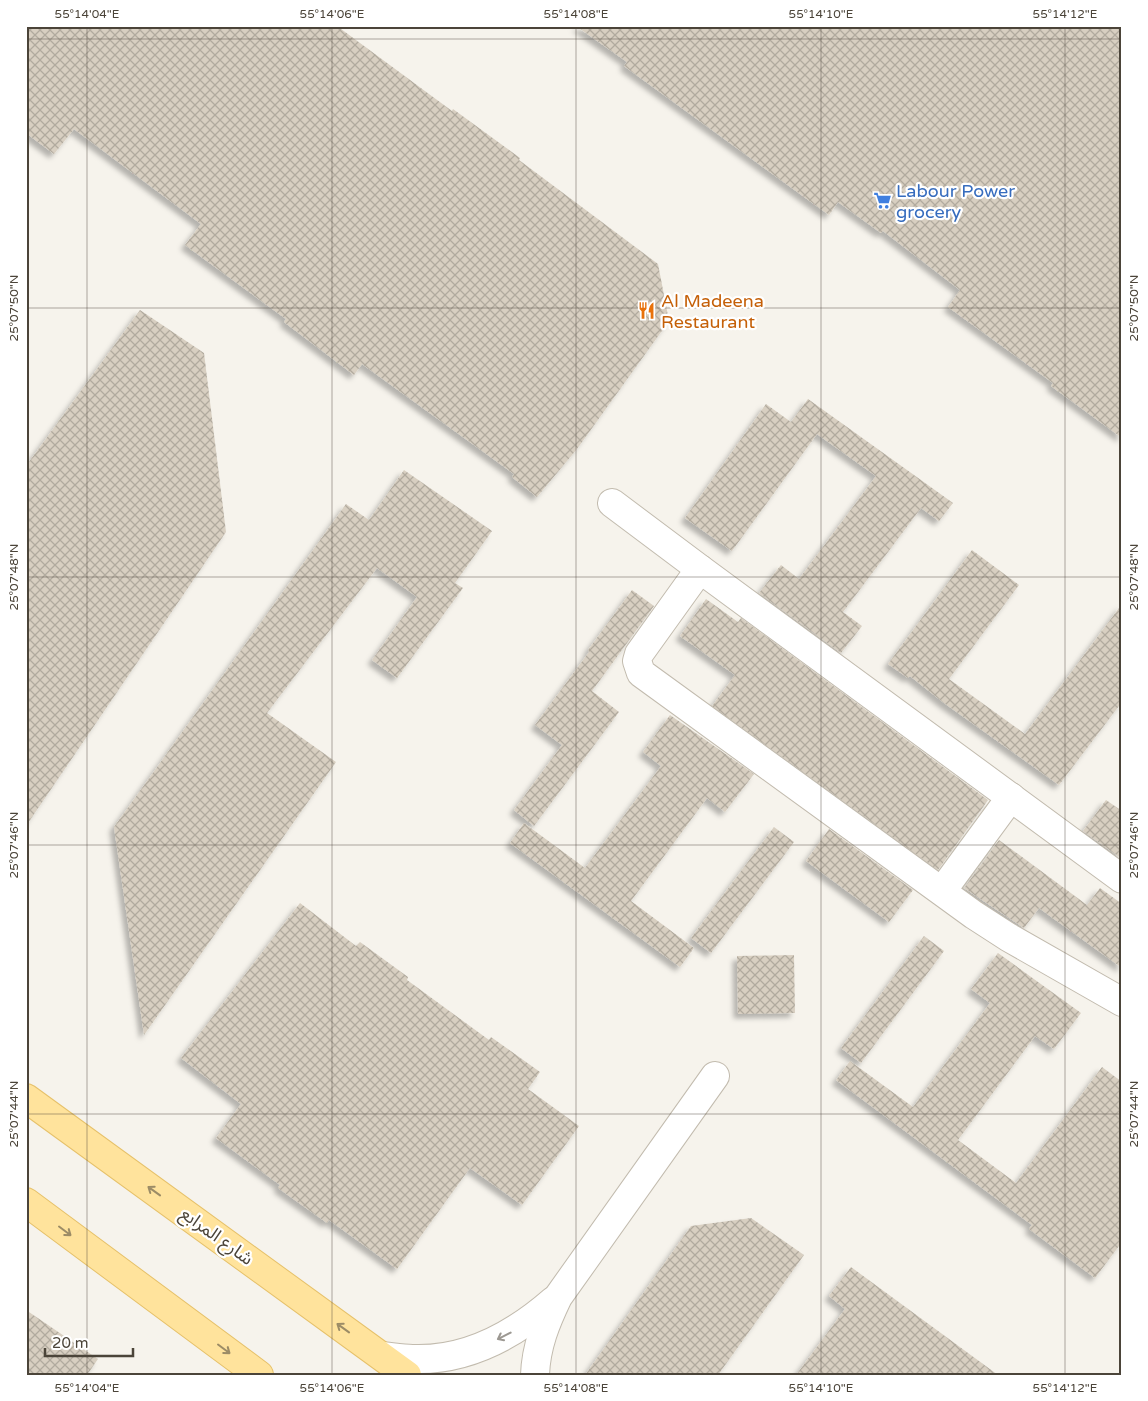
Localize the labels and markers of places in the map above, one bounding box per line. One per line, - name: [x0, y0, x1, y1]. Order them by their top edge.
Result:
- place label: Labour Power grocery: [896, 180, 1015, 223]
- supermarket icon: Labour Power grocery: [872, 191, 892, 211]
- place label: Al Madeena Restaurant: [661, 290, 764, 333]
- restaurant icon: Al Madeena Restaurant: [637, 301, 657, 321]

